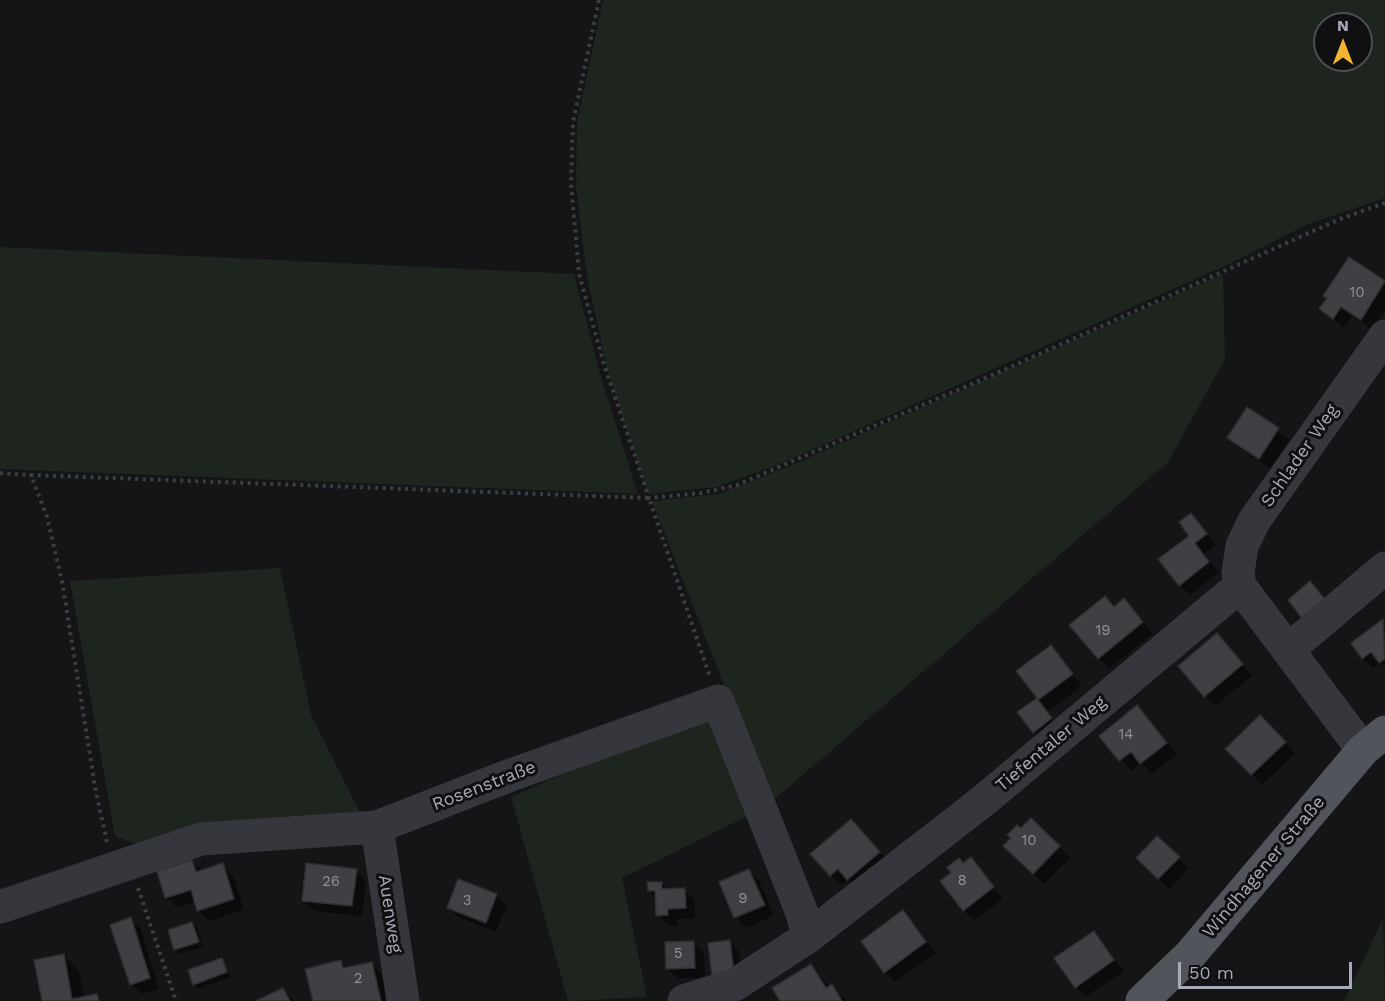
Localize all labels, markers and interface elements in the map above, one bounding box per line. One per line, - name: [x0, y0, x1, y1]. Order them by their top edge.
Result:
- north arrow: [1313, 12, 1373, 72]
- text: N: [1337, 16, 1349, 35]
- house number: 10: [1349, 284, 1365, 302]
- street label: Schlader Weg: [1257, 401, 1343, 511]
- house number: 19: [1095, 622, 1111, 640]
- street label: Tiefentaler Weg: [991, 691, 1111, 797]
- house number: 14: [1118, 726, 1134, 744]
- street label: Rosenstraße: [429, 756, 539, 816]
- street label: Windhagener Straße: [1198, 792, 1330, 942]
- house number: 10: [1021, 832, 1037, 850]
- house number: 8: [957, 872, 967, 890]
- house number: 26: [322, 873, 340, 891]
- street label: Auenweg: [373, 873, 407, 955]
- house number: 9: [738, 890, 748, 908]
- house number: 3: [463, 892, 471, 910]
- house number: 5: [674, 945, 682, 963]
- scale bar: [1181, 950, 1355, 988]
- text: 50 m: [1189, 962, 1234, 983]
- house number: 2: [354, 970, 362, 988]

